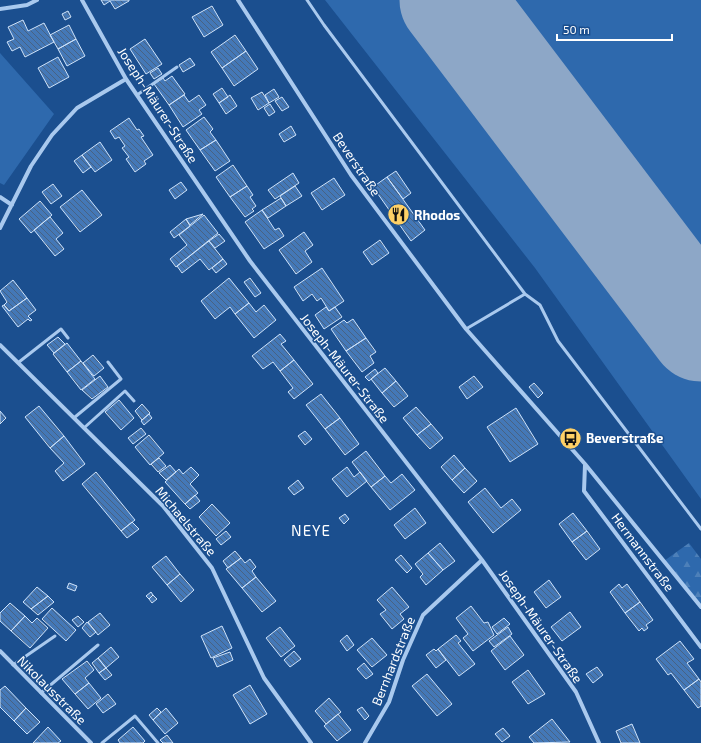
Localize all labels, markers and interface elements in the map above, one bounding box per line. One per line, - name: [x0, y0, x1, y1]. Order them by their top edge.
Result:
- scale bar: [557, 16, 672, 42]
- text: 50 m: [563, 22, 590, 36]
- street label: Joseph-Mäurer-Straße: [115, 44, 201, 166]
- street label: Beverstraße: [330, 129, 384, 199]
- restaurant icon: Rhodos: [386, 202, 412, 228]
- place label: Rhodos: [414, 207, 460, 223]
- street label: Joseph-Mäurer-Straße: [297, 310, 393, 426]
- bus stop icon: Beverstraße: [557, 425, 583, 451]
- place label: Beverstraße: [586, 430, 663, 446]
- street label: Michaelstraße: [152, 483, 220, 559]
- street label: Hermannstraße: [608, 510, 678, 594]
- district label: NEYE: [291, 521, 331, 539]
- street label: Joseph-Mäurer-Straße: [496, 566, 586, 686]
- street label: Bernhardstraße: [368, 614, 418, 708]
- street label: Nikolausstraße: [14, 652, 90, 728]

